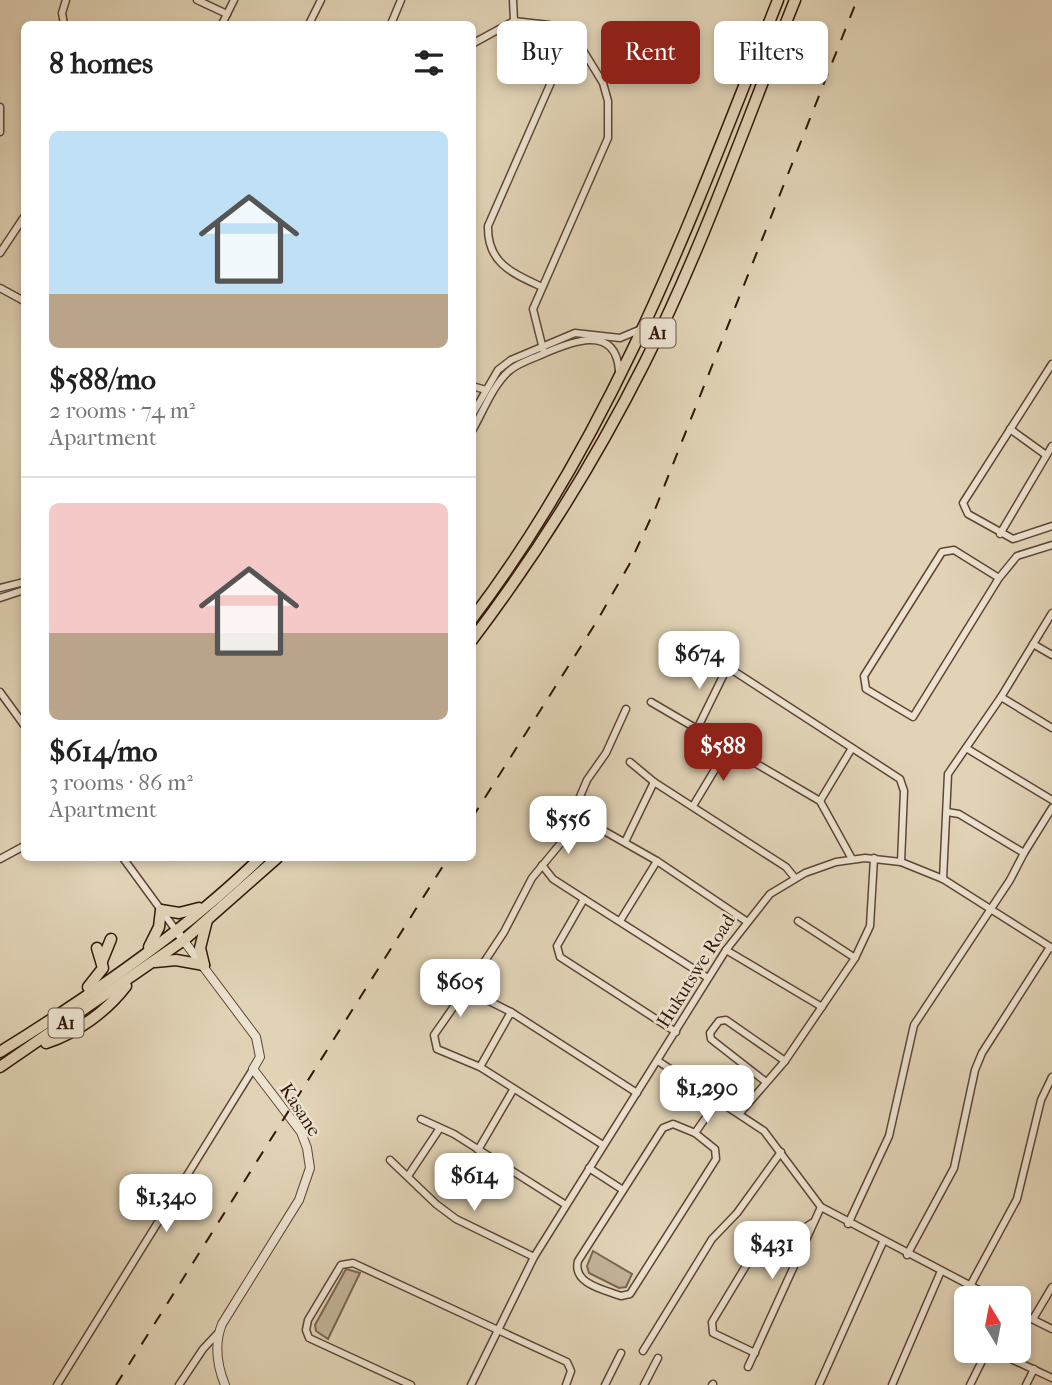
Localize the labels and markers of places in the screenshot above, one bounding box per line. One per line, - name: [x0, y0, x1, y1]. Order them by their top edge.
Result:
- pin: $674: [658, 632, 740, 691]
- pin: $588: [682, 724, 764, 783]
- pin: $556: [527, 796, 609, 856]
- pin: $605: [419, 960, 501, 1019]
- pin: $1,290: [650, 1066, 764, 1125]
- pin: $614: [433, 1154, 515, 1213]
- pin: $1,340: [109, 1174, 223, 1234]
- pin: $431: [731, 1222, 813, 1281]

